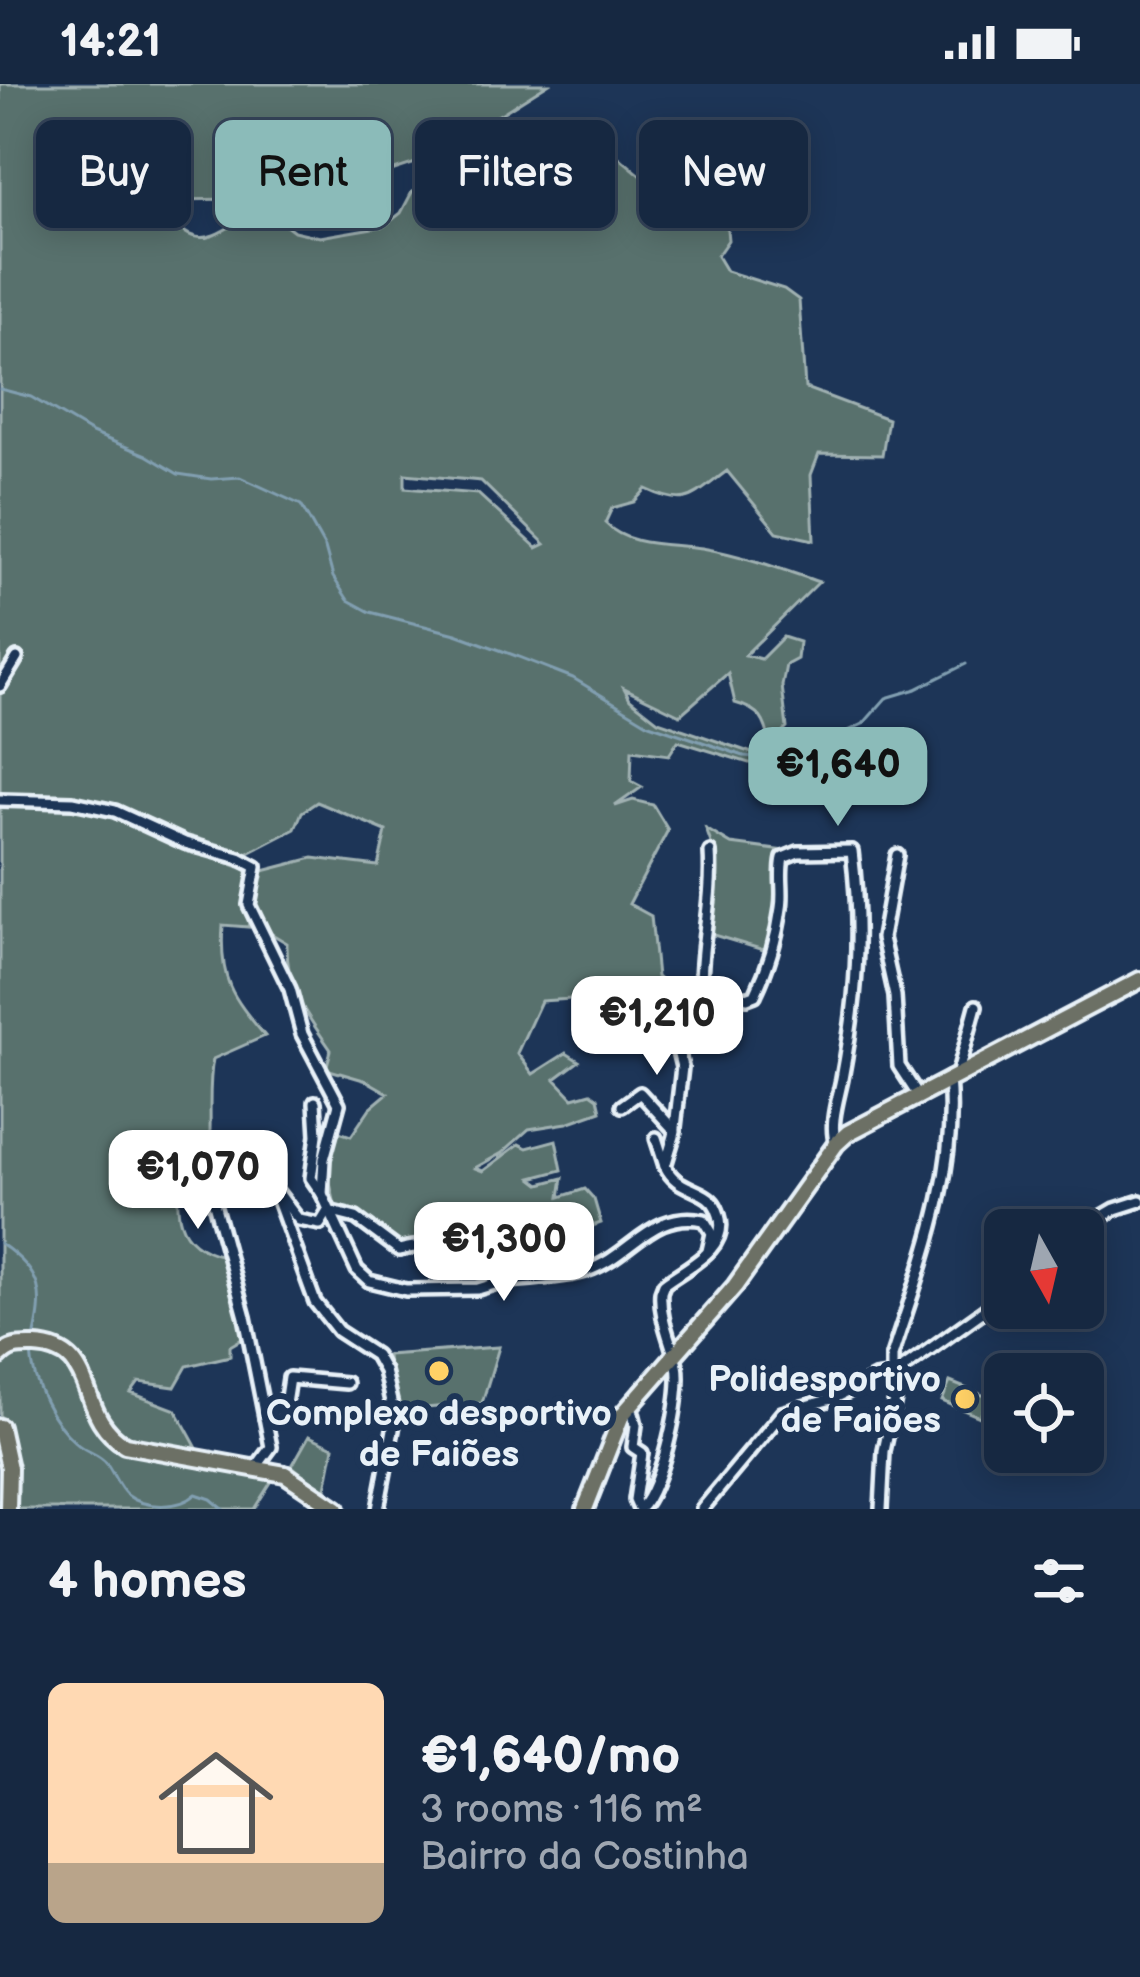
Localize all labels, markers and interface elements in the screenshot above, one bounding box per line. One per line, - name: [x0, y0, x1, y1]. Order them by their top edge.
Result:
- text: 14:21: [60, 15, 161, 70]
- chip: Buy: [36, 120, 191, 228]
- chip: Rent: [215, 120, 391, 228]
- chip: Filters: [415, 120, 615, 228]
- chip: New: [639, 120, 808, 228]
- pin: €1,640: [740, 727, 936, 829]
- text: €1,640: [775, 742, 901, 789]
- pin: €1,210: [559, 976, 755, 1078]
- text: €1,210: [598, 991, 716, 1038]
- pin: €1,070: [100, 1130, 296, 1232]
- text: €1,070: [136, 1145, 260, 1192]
- pin: €1,300: [406, 1202, 602, 1304]
- north arrow: [984, 1209, 1104, 1329]
- map controls: [984, 1209, 1104, 1473]
- text: €1,300: [441, 1217, 567, 1264]
- button: locate: [984, 1353, 1104, 1473]
- marker: Complexo desportivo de Faiões: [426, 1358, 452, 1384]
- place label: Polidesportivo de Faiões: [708, 1359, 941, 1443]
- marker: Polidesportivo de Faiões: [952, 1386, 978, 1412]
- place label: Complexo desportivo de Faiões: [266, 1393, 612, 1477]
- icon: filters: [1026, 1548, 1092, 1614]
- text: 4 homes: [48, 1551, 247, 1612]
- text: €1,640/mo: [420, 1726, 680, 1787]
- icon: home: [144, 1731, 288, 1875]
- text: 3 rooms · 116 m²: [420, 1787, 703, 1834]
- text: Bairro da Costinha: [420, 1834, 749, 1881]

